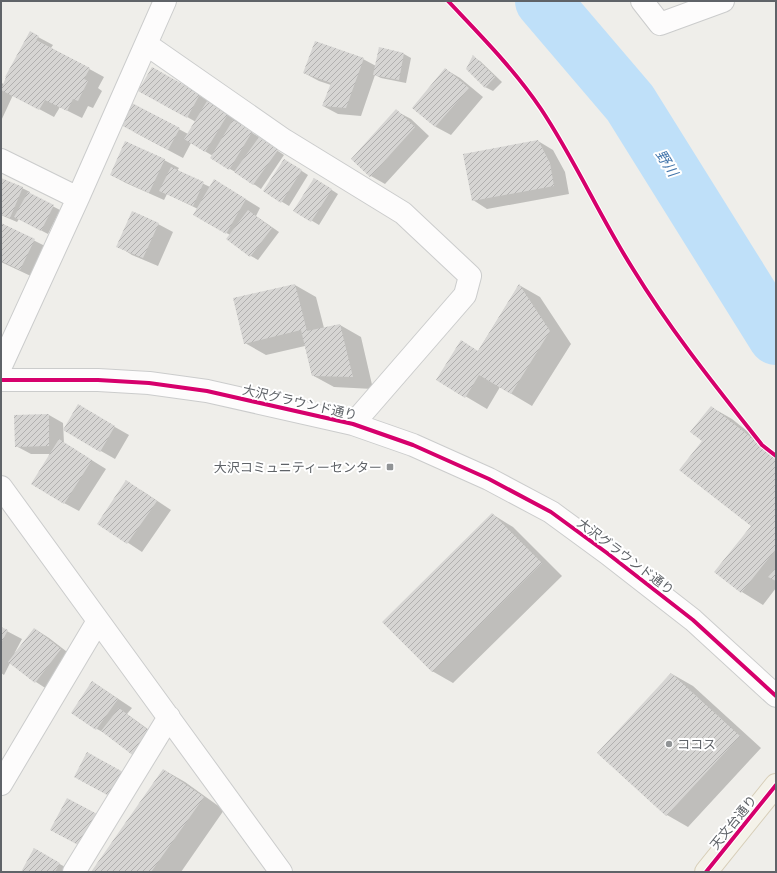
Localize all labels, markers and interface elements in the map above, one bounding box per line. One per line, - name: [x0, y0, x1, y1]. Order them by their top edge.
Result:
- water label: 野川: [652, 147, 682, 181]
- street label: 大沢グラウンド通り: [241, 382, 359, 423]
- place label: 大沢コミュニティーセンター: [214, 460, 382, 475]
- marker: 大沢コミュニティーセンター: [385, 462, 395, 472]
- street label: 大沢グラウンド通り: [574, 515, 677, 598]
- place label: ココス: [677, 737, 716, 752]
- marker: ココス: [664, 739, 674, 749]
- street label: 天文台通り: [707, 792, 760, 852]

